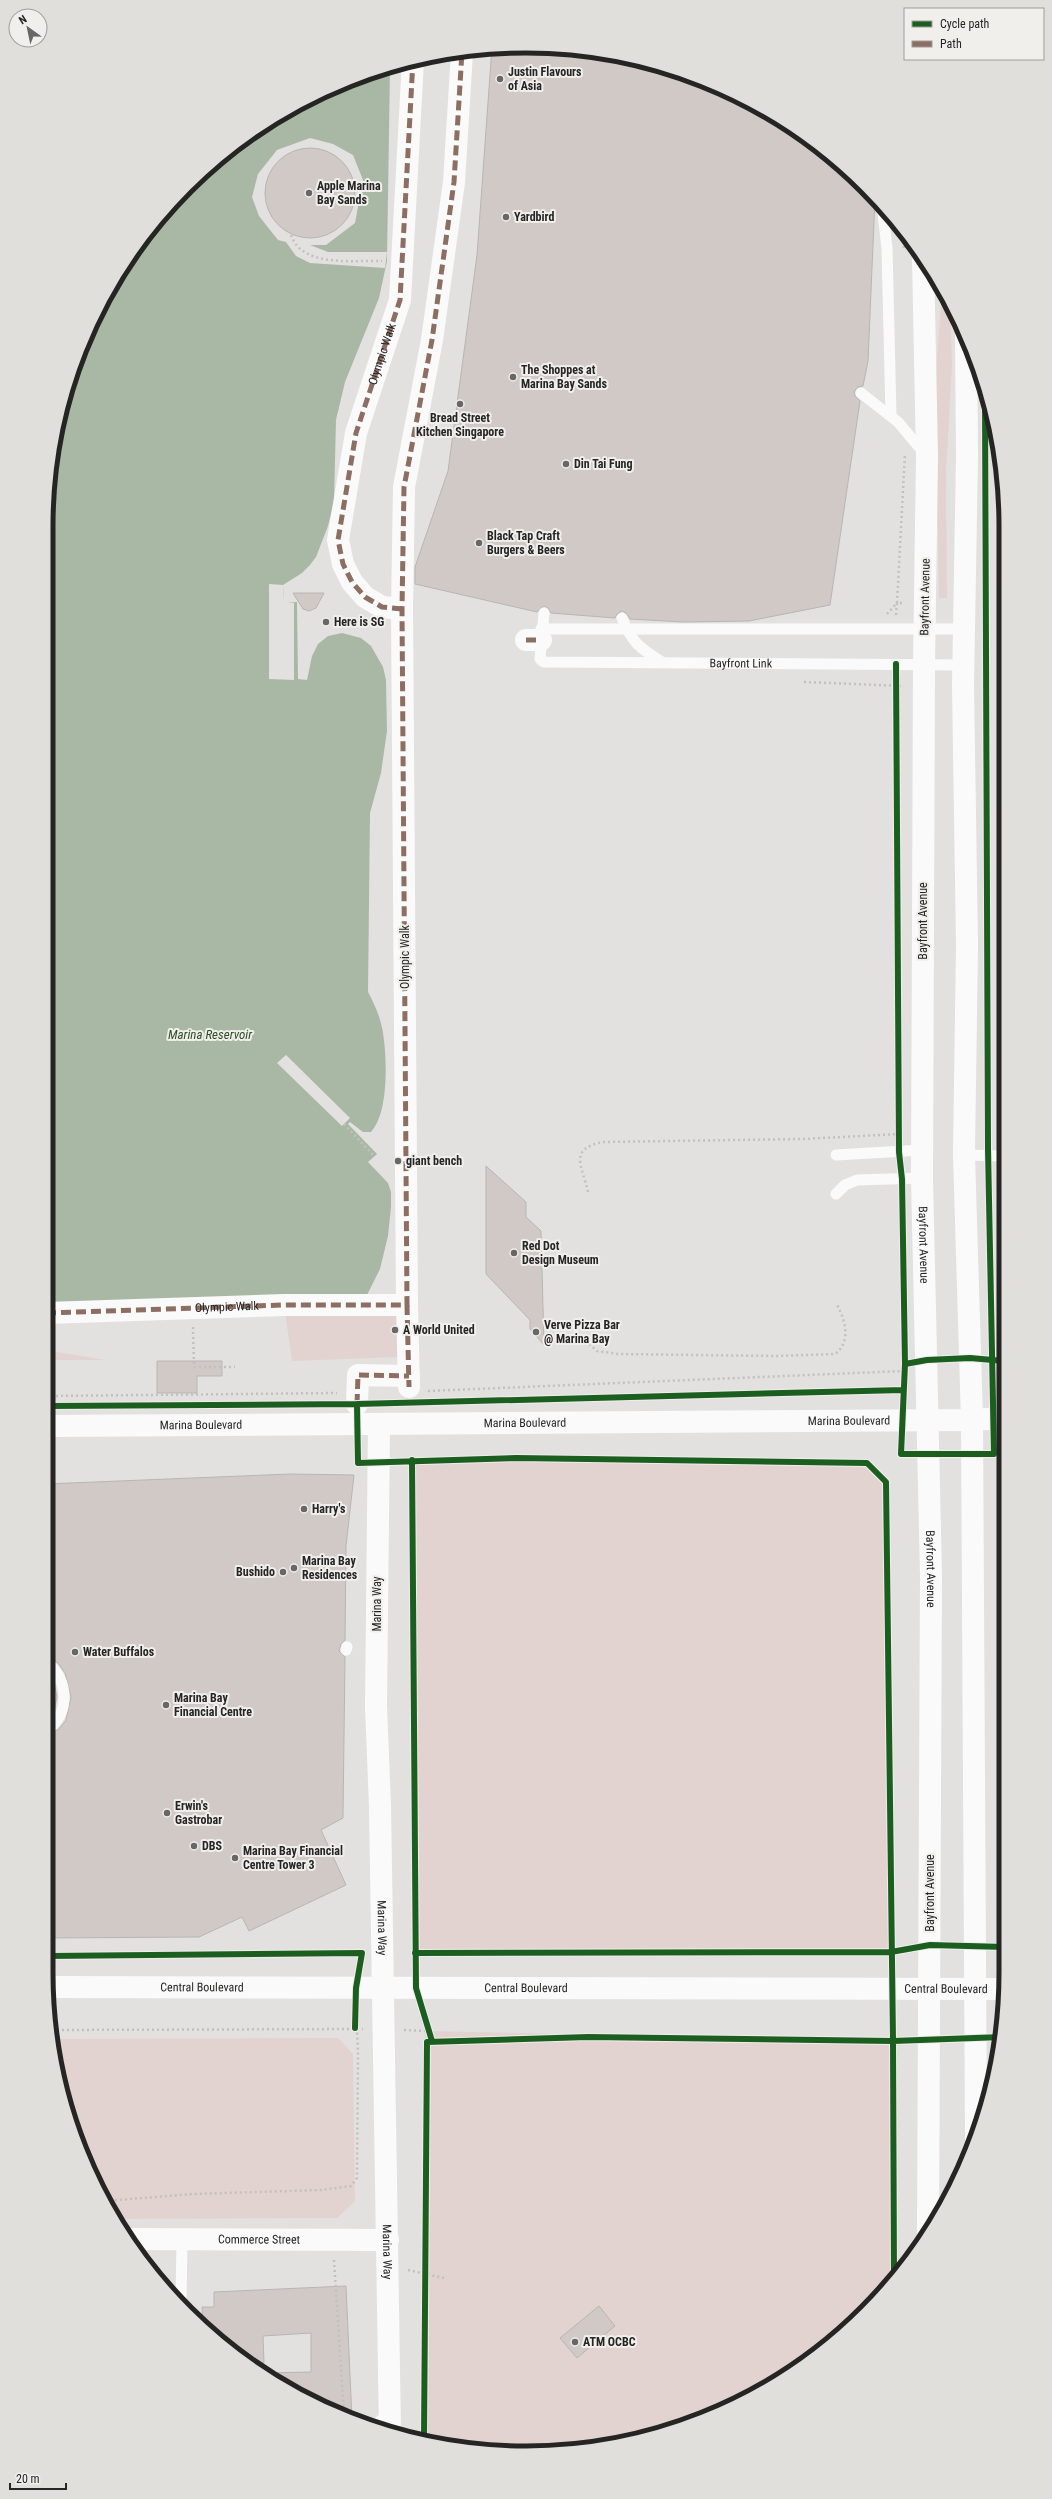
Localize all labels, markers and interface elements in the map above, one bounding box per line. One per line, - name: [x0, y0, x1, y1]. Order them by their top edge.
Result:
- north arrow: [8, 8, 48, 48]
- legend: [904, 8, 1044, 60]
- text: N: [16, 13, 29, 27]
- text: Cycle path: [940, 17, 990, 31]
- text: Path: [940, 37, 962, 51]
- place label: Justin Flavours of Asia: [508, 65, 582, 93]
- marker: Justin Flavours of Asia: [495, 74, 505, 84]
- place label: Apple Marina Bay Sands: [317, 179, 381, 207]
- marker: Apple Marina Bay Sands: [304, 188, 314, 198]
- place label: Yardbird: [514, 210, 554, 224]
- marker: Yardbird: [501, 212, 511, 222]
- street label: Olympic Walk: [365, 321, 399, 387]
- place label: The Shoppes at Marina Bay Sands: [521, 363, 607, 391]
- marker: The Shoppes at Marina Bay Sands: [508, 372, 518, 382]
- marker: Bread Street Kitchen Singapore: [455, 399, 465, 409]
- place label: Bread Street Kitchen Singapore: [416, 411, 504, 439]
- place label: Din Tai Fung: [574, 457, 633, 471]
- marker: Din Tai Fung: [561, 459, 571, 469]
- place label: Black Tap Craft Burgers & Beers: [487, 529, 565, 557]
- marker: Black Tap Craft Burgers & Beers: [474, 538, 484, 548]
- street label: Bayfront Avenue: [917, 558, 933, 636]
- place label: Here is SG: [334, 615, 384, 629]
- marker: Here is SG: [321, 617, 331, 627]
- street label: Bayfront Link: [709, 656, 773, 671]
- street label: Bayfront Avenue: [916, 882, 930, 960]
- street label: Olympic Walk: [398, 924, 412, 989]
- water label: Marina Reservoir: [168, 1027, 253, 1042]
- place label: giant bench: [406, 1154, 462, 1168]
- marker: giant bench: [393, 1156, 403, 1166]
- street label: Bayfront Avenue: [916, 1206, 931, 1284]
- place label: Red Dot Design Museum: [522, 1239, 599, 1267]
- marker: Red Dot Design Museum: [509, 1248, 519, 1258]
- street label: Olympic Walk: [195, 1299, 260, 1315]
- place label: Verve Pizza Bar @ Marina Bay: [544, 1318, 620, 1346]
- place label: A World United: [403, 1323, 475, 1337]
- marker: A World United: [390, 1325, 400, 1335]
- marker: Verve Pizza Bar @ Marina Bay: [531, 1327, 541, 1337]
- street label: Marina Boulevard: [808, 1414, 890, 1428]
- street label: Marina Boulevard: [484, 1416, 566, 1430]
- street label: Marina Boulevard: [160, 1418, 242, 1432]
- place label: Harry's: [312, 1502, 346, 1516]
- marker: Harry's: [299, 1504, 309, 1514]
- street label: Bayfront Avenue: [923, 1530, 938, 1608]
- place label: Marina Bay Residences: [302, 1554, 358, 1582]
- marker: Marina Bay Residences: [289, 1563, 299, 1573]
- place label: Bushido: [236, 1565, 275, 1579]
- marker: Bushido: [278, 1567, 288, 1577]
- street label: Marina Way: [370, 1576, 384, 1632]
- place label: Water Buffalos: [83, 1645, 155, 1659]
- marker: Water Buffalos: [70, 1647, 80, 1657]
- place label: Marina Bay Financial Centre: [174, 1691, 252, 1719]
- marker: Marina Bay Financial Centre: [161, 1700, 171, 1710]
- place label: Erwin's Gastrobar: [175, 1799, 222, 1827]
- marker: Erwin's Gastrobar: [162, 1808, 172, 1818]
- place label: DBS: [202, 1839, 223, 1853]
- marker: DBS: [189, 1841, 199, 1851]
- place label: Marina Bay Financial Centre Tower 3: [243, 1844, 343, 1872]
- marker: Marina Bay Financial Centre Tower 3: [230, 1853, 240, 1863]
- street label: Bayfront Avenue: [923, 1854, 937, 1932]
- street label: Marina Way: [375, 1900, 389, 1956]
- street label: Central Boulevard: [160, 1980, 244, 1994]
- street label: Central Boulevard: [484, 1981, 568, 1995]
- street label: Central Boulevard: [904, 1982, 988, 1996]
- street label: Marina Way: [380, 2224, 395, 2280]
- street label: Commerce Street: [218, 2232, 301, 2247]
- place label: ATM OCBC: [583, 2335, 636, 2349]
- marker: ATM OCBC: [570, 2337, 580, 2347]
- scale bar: [10, 2465, 66, 2491]
- text: 20 m: [16, 2472, 40, 2486]

